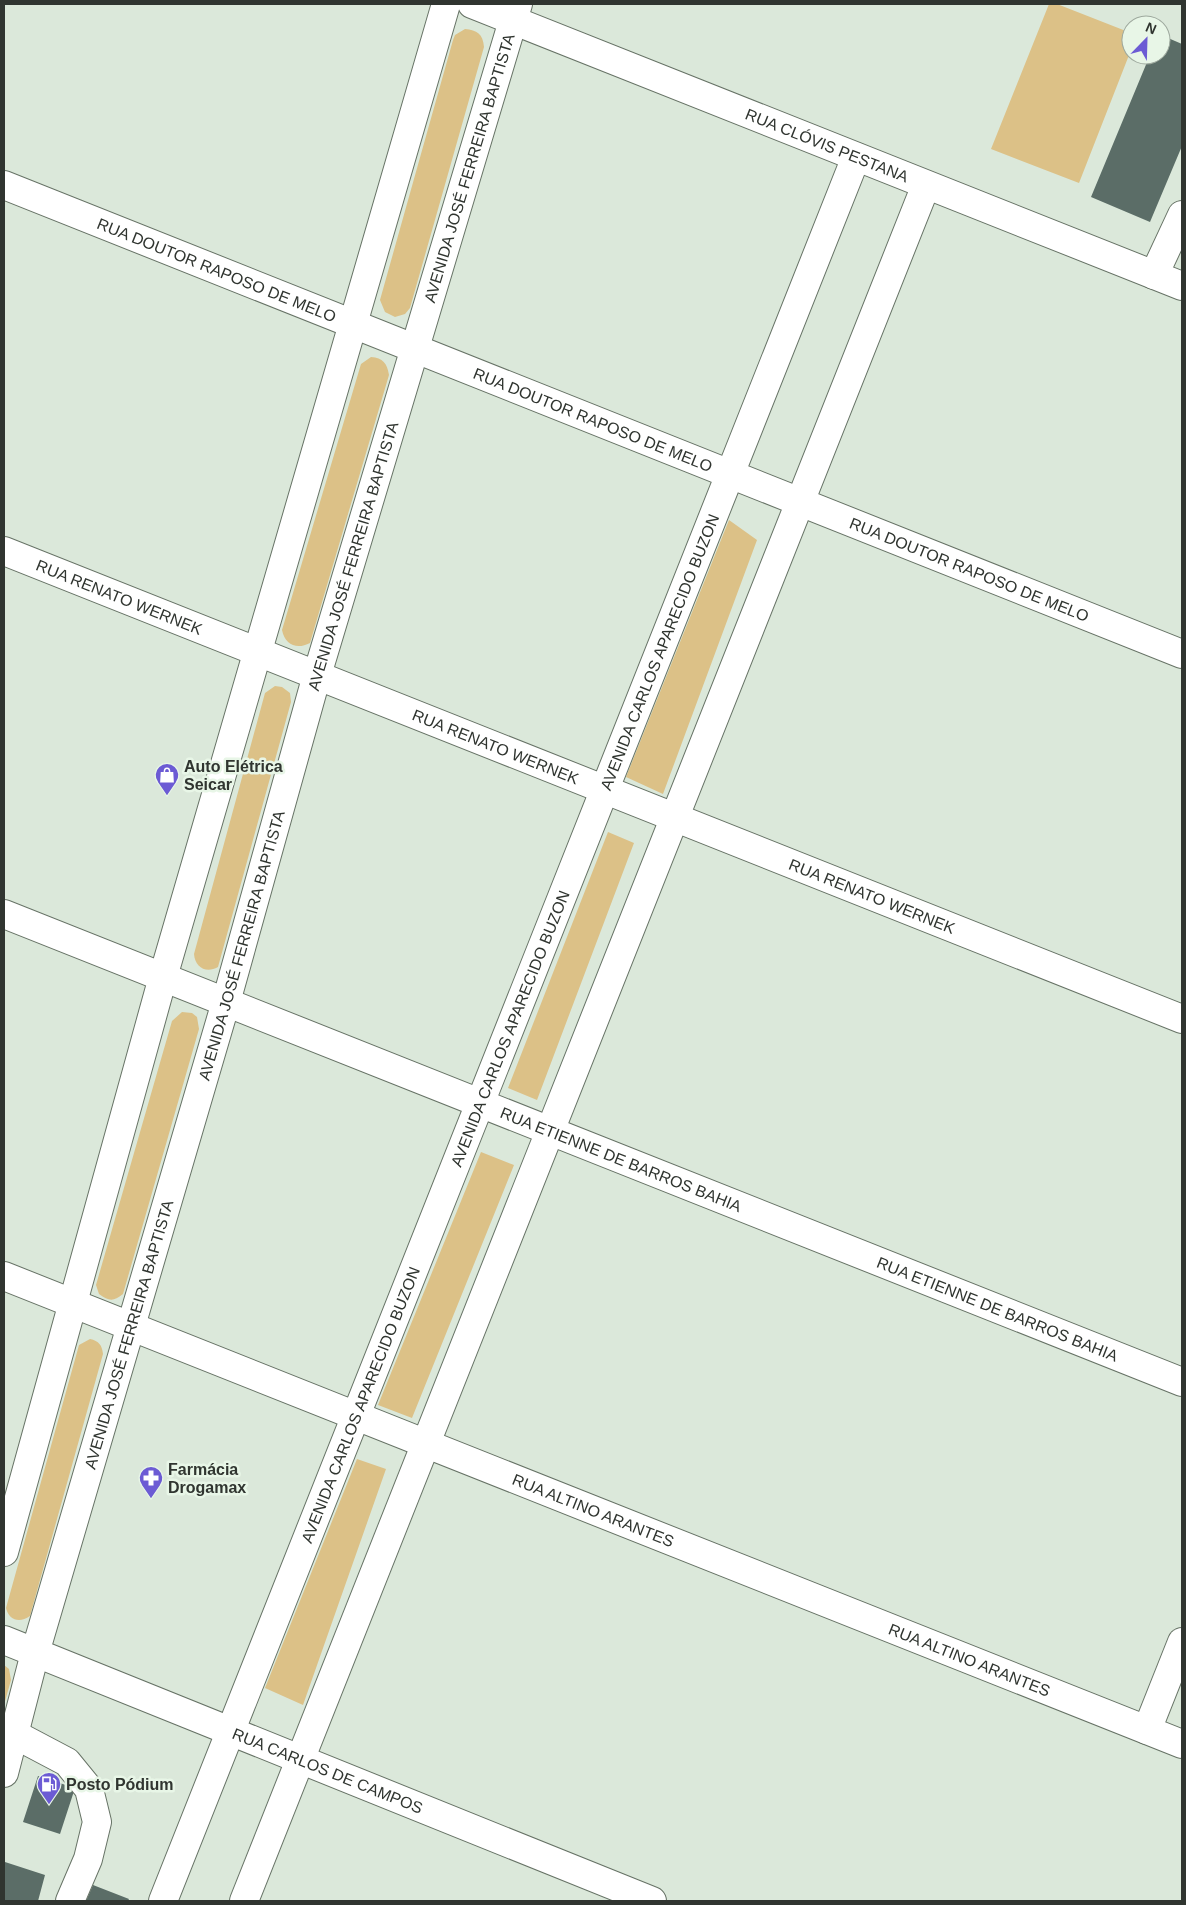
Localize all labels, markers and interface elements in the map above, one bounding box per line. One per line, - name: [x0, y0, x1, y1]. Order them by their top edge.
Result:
- north arrow: [1121, 15, 1171, 65]
- text: N: [1143, 19, 1159, 37]
- street label: AVENIDA JOSÉ FERREIRA BAPTISTA: [421, 31, 517, 304]
- street label: RUA CLÓVIS PESTANA: [743, 105, 911, 185]
- street label: RUA DOUTOR RAPOSO DE MELO: [95, 214, 339, 325]
- street label: RUA DOUTOR RAPOSO DE MELO: [471, 364, 715, 475]
- street label: AVENIDA JOSÉ FERREIRA BAPTISTA: [305, 419, 401, 692]
- street label: AVENIDA CARLOS APARECIDO BUZON: [597, 511, 722, 792]
- street label: RUA DOUTOR RAPOSO DE MELO: [847, 514, 1091, 625]
- street label: RUA RENATO WERNEK: [34, 556, 205, 638]
- street label: RUA RENATO WERNEK: [410, 706, 581, 787]
- place label: Auto Elétrica Seicar: [184, 758, 283, 793]
- shop icon: Auto Elétrica Seicar: [154, 762, 180, 796]
- street label: AVENIDA JOSÉ FERREIRA BAPTISTA: [195, 808, 287, 1082]
- street label: RUA RENATO WERNEK: [786, 855, 958, 937]
- street label: AVENIDA CARLOS APARECIDO BUZON: [447, 888, 572, 1169]
- street label: RUA ETIENNE DE BARROS BAHIA: [498, 1104, 744, 1215]
- street label: AVENIDA JOSÉ FERREIRA BAPTISTA: [81, 1198, 176, 1471]
- street label: RUA ETIENNE DE BARROS BAHIA: [874, 1253, 1121, 1364]
- street label: AVENIDA CARLOS APARECIDO BUZON: [298, 1264, 423, 1545]
- place label: Farmácia Drogamax: [168, 1461, 246, 1496]
- pharmacy icon: Farmácia Drogamax: [138, 1465, 164, 1499]
- street label: RUA ALTINO ARANTES: [510, 1470, 676, 1550]
- street label: RUA ALTINO ARANTES: [886, 1620, 1053, 1699]
- street label: RUA CARLOS DE CAMPOS: [230, 1724, 425, 1816]
- fuel station icon: Posto Pódium: [36, 1771, 62, 1805]
- place label: Posto Pódium: [66, 1776, 174, 1793]

